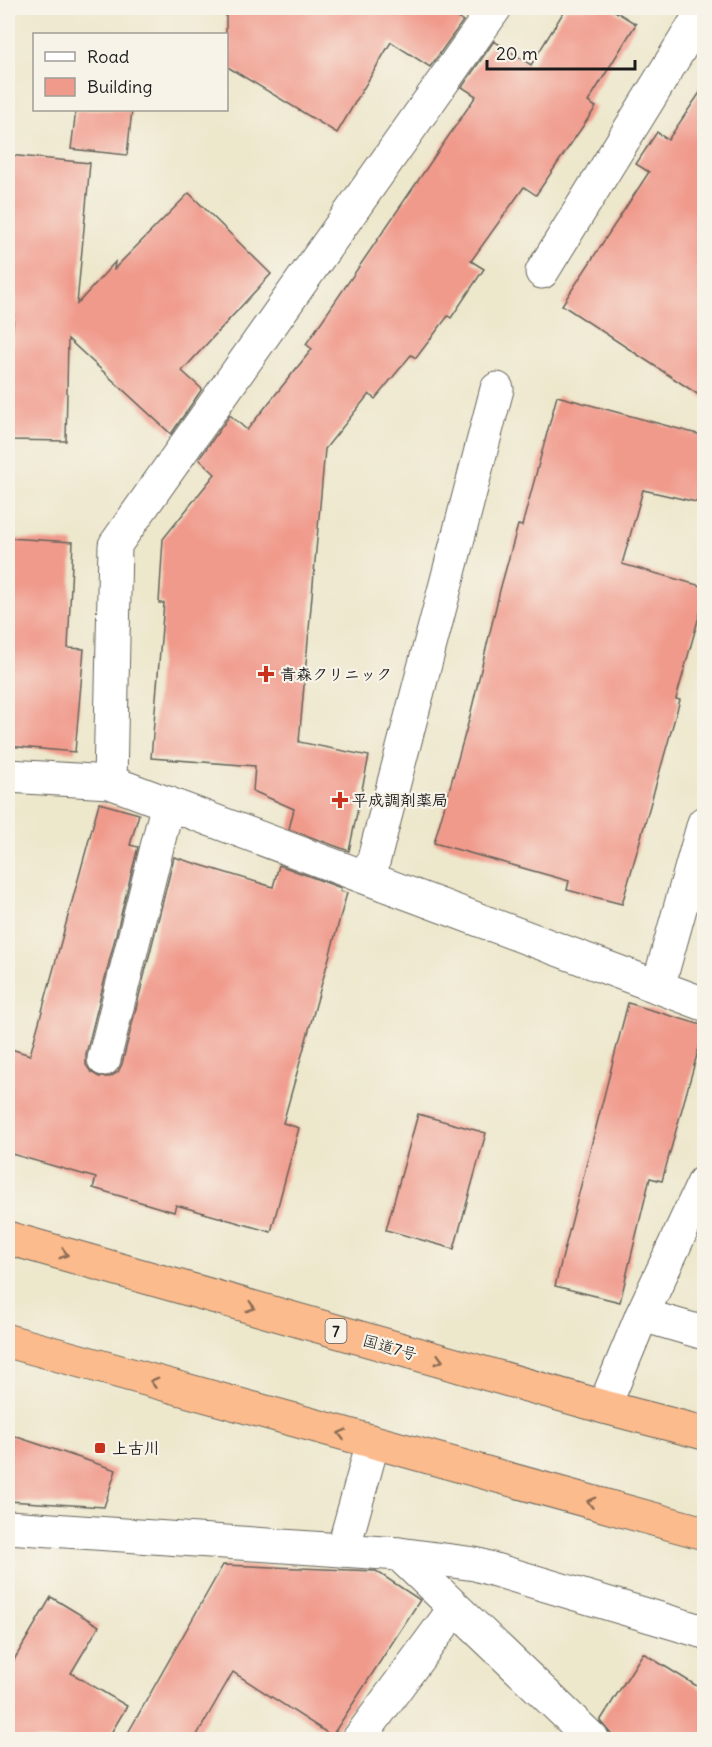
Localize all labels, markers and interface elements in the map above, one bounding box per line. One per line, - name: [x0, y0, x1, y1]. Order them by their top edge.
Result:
- legend: [33, 33, 228, 111]
- scale bar: [487, 33, 636, 71]
- text: 20 m: [496, 42, 538, 65]
- text: Road: [87, 45, 130, 68]
- text: Building: [87, 75, 152, 98]
- place label: 青森クリニック: [280, 664, 392, 684]
- marker: 青森クリニック: [257, 665, 275, 683]
- place label: 平成調剤薬局: [352, 790, 448, 810]
- marker: 平成調剤薬局: [333, 793, 347, 807]
- one-way arrow: [58, 1247, 69, 1259]
- one-way arrow: [245, 1300, 256, 1312]
- road number: 7: [326, 1319, 346, 1343]
- street label: 国道7号: [360, 1330, 420, 1364]
- one-way arrow: [434, 1353, 444, 1366]
- one-way arrow: [150, 1377, 160, 1389]
- one-way arrow: [338, 1429, 348, 1441]
- place label: 上古川: [112, 1438, 160, 1458]
- marker: 上古川: [93, 1441, 107, 1455]
- one-way arrow: [586, 1497, 597, 1509]

